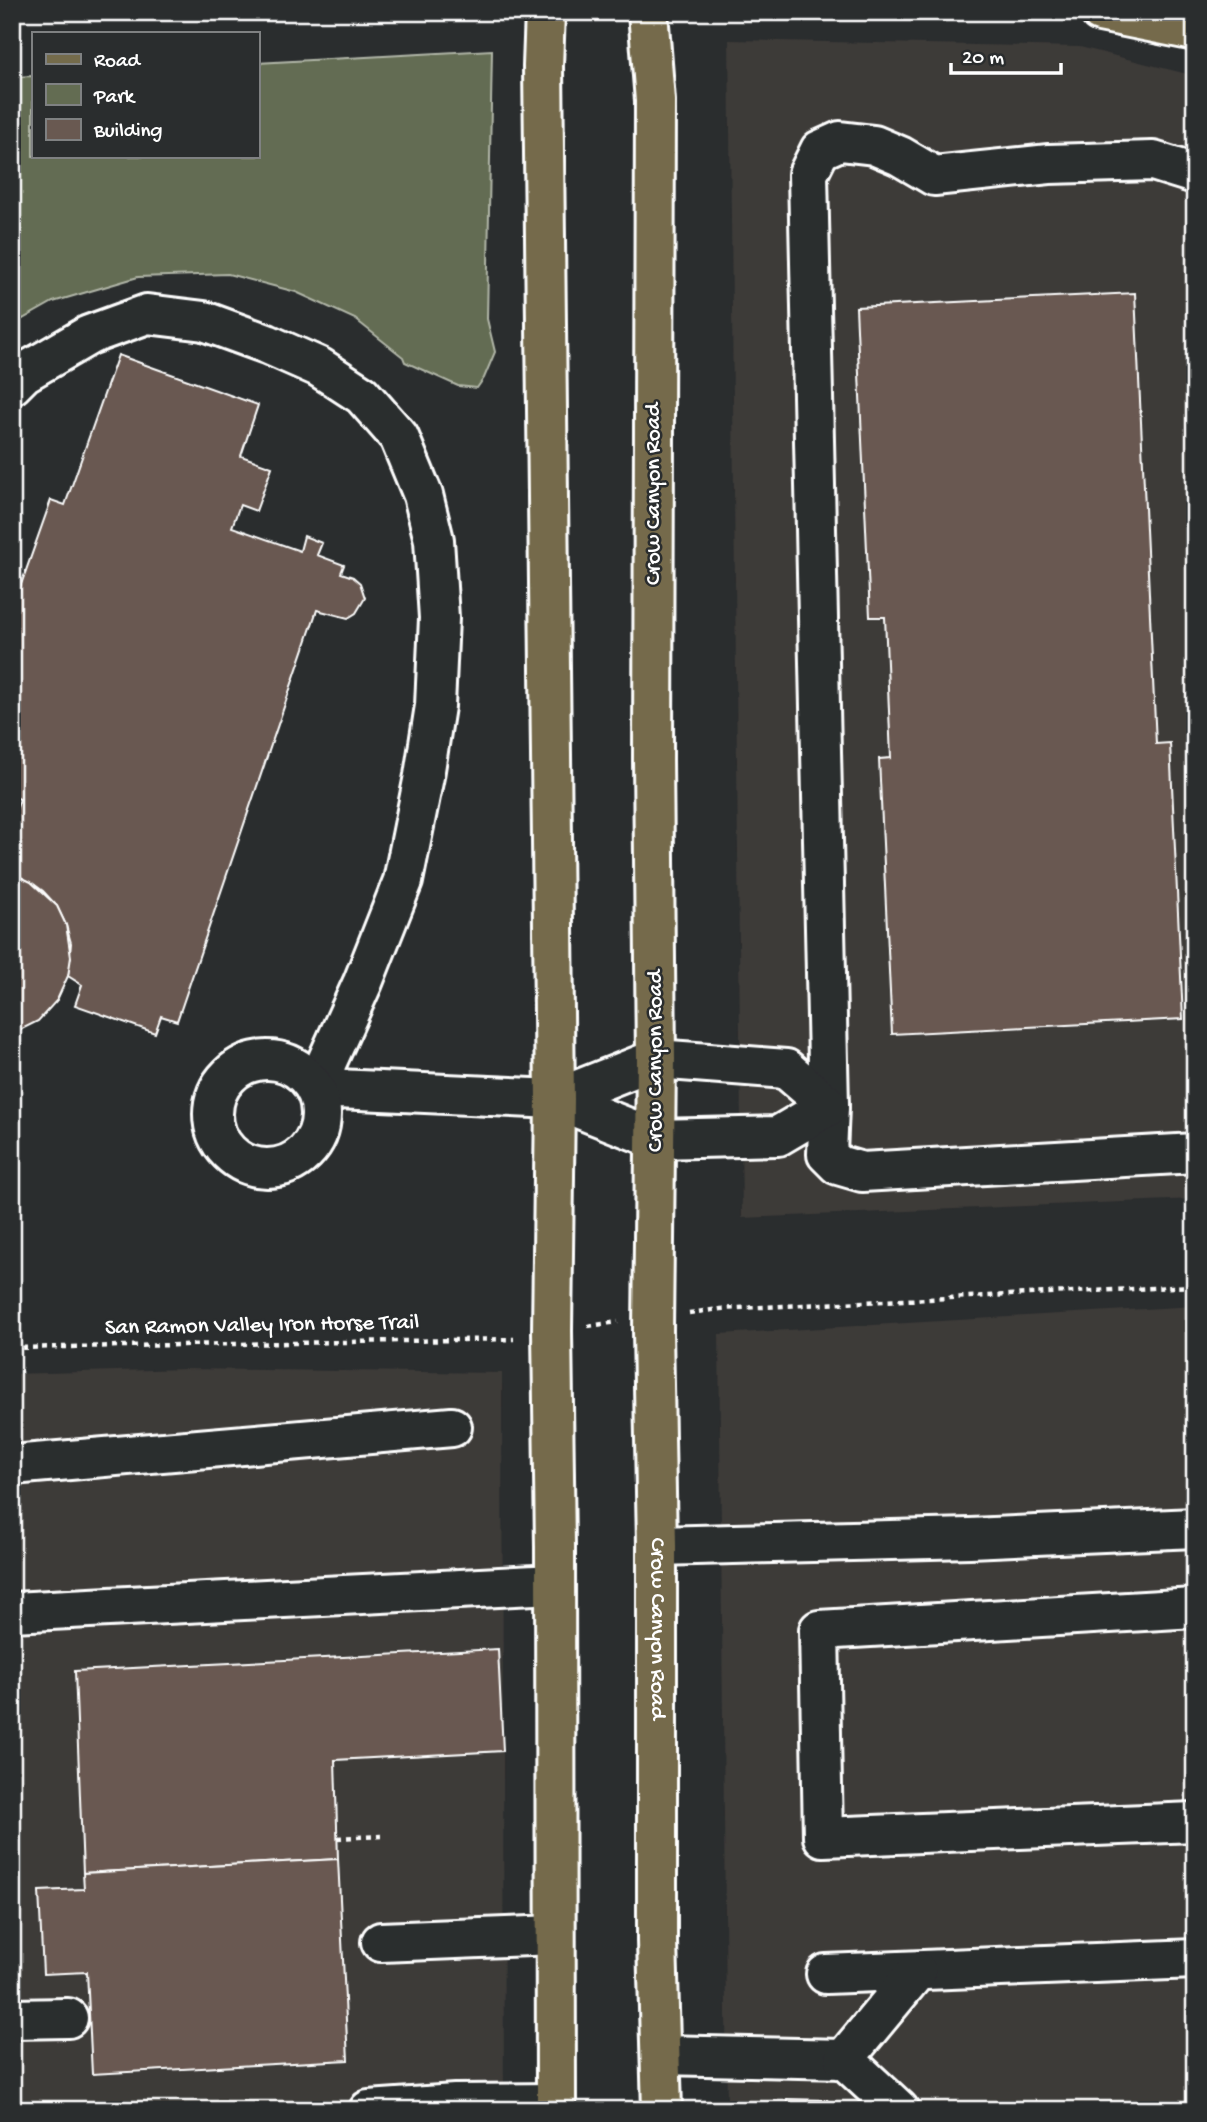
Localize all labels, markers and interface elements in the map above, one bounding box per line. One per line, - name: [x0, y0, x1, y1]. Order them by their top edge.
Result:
- legend: [32, 32, 259, 158]
- scale bar: [951, 32, 1062, 76]
- text: 20 m: [962, 47, 1004, 72]
- text: Road: [94, 50, 142, 75]
- text: Park: [93, 86, 137, 111]
- text: Building: [93, 120, 163, 145]
- street label: Crow Canyon Road: [641, 402, 668, 585]
- street label: Crow Canyon Road: [643, 969, 670, 1152]
- street label: San Ramon Valley Iron Horse Trail: [105, 1310, 419, 1342]
- street label: Crow Canyon Road: [643, 1537, 671, 1721]

